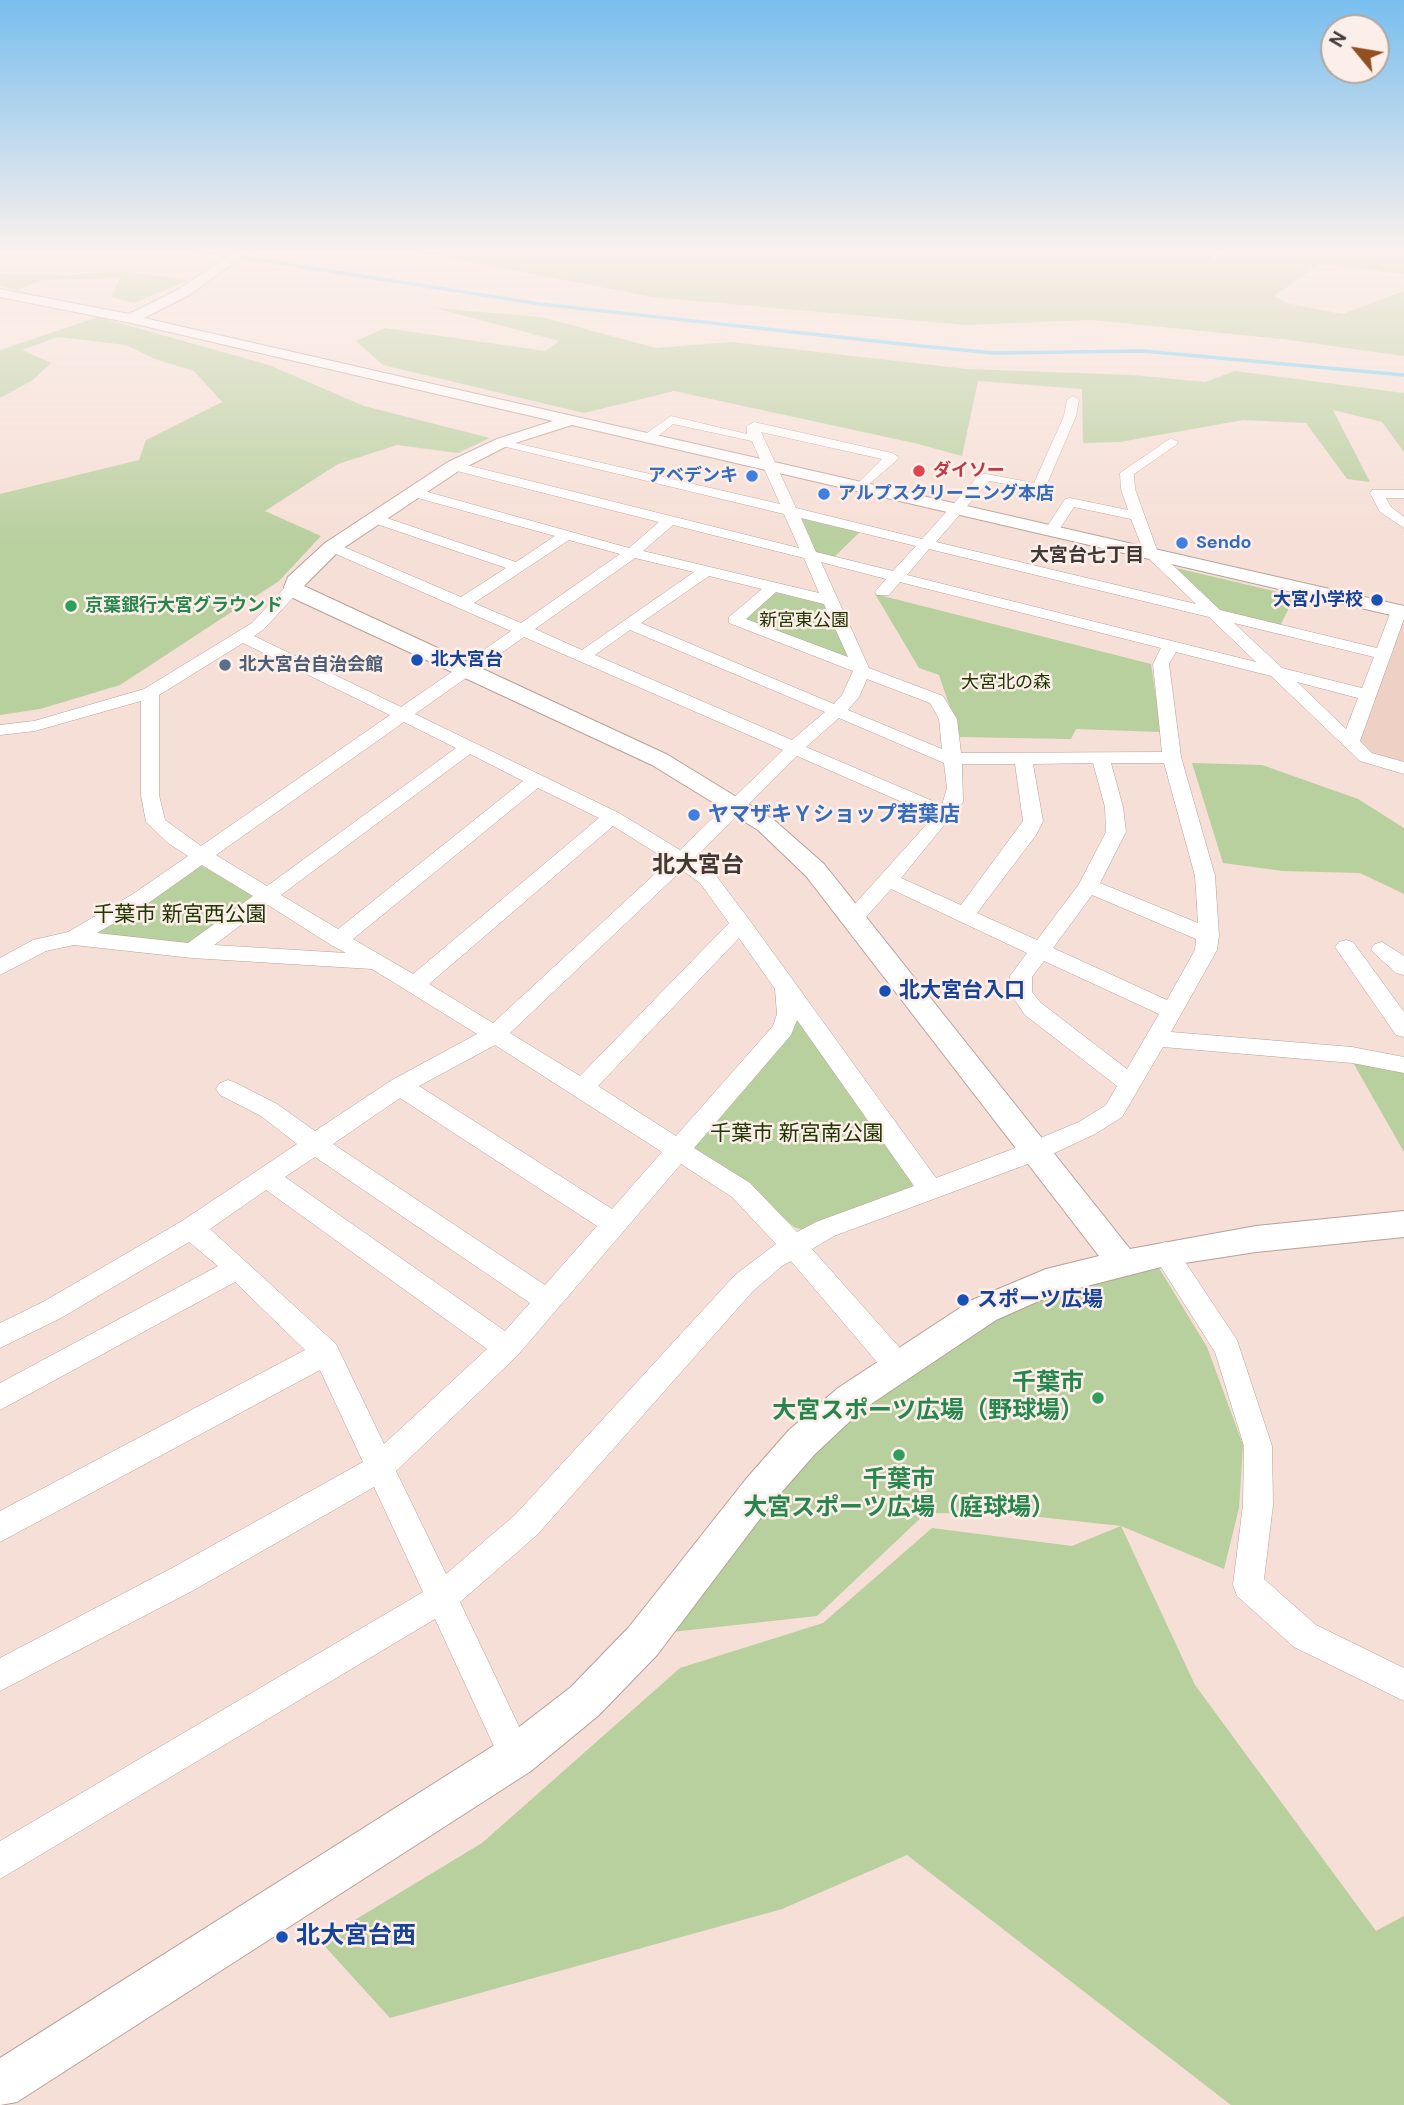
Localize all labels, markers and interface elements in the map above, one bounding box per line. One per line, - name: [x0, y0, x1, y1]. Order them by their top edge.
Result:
- north arrow: [1320, 14, 1390, 84]
- text: N: [1324, 27, 1352, 52]
- place label: ダイソー: [933, 460, 1005, 482]
- marker: ダイソー: [911, 463, 927, 479]
- place label: アベデンキ: [648, 465, 738, 487]
- marker: アベデンキ: [744, 468, 760, 484]
- place label: アルプスクリーニング本店: [838, 483, 1054, 505]
- marker: アルプスクリーニング本店: [816, 486, 832, 502]
- place label: Sendo: [1196, 532, 1252, 554]
- marker: Sendo: [1174, 535, 1190, 551]
- district label: 大宮台七丁目: [1030, 545, 1144, 567]
- place label: 大宮小学校: [1273, 589, 1363, 611]
- marker: 大宮小学校: [1369, 592, 1385, 608]
- place label: 京葉銀行大宮グラウンド: [85, 595, 283, 617]
- marker: 京葉銀行大宮グラウンド: [63, 598, 79, 614]
- park label: 新宮東公園: [759, 610, 849, 632]
- place label: 北大宮台: [431, 649, 503, 671]
- marker: 北大宮台: [409, 652, 425, 668]
- place label: 北大宮台自治会館: [239, 654, 383, 676]
- marker: 北大宮台自治会館: [217, 657, 233, 673]
- park label: 大宮北の森: [961, 672, 1051, 694]
- place label: ヤマザキＹショップ若葉店: [708, 802, 960, 828]
- marker: ヤマザキＹショップ若葉店: [686, 807, 702, 823]
- district label: 北大宮台: [652, 852, 744, 880]
- park label: 千葉市 新宮西公園: [93, 902, 267, 928]
- place label: 北大宮台入口: [899, 978, 1025, 1004]
- marker: 北大宮台入口: [877, 983, 893, 999]
- park label: 千葉市 新宮南公園: [710, 1121, 884, 1147]
- place label: スポーツ広場: [977, 1287, 1103, 1313]
- marker: スポーツ広場: [955, 1292, 971, 1308]
- place label: 千葉市 大宮スポーツ広場（野球場）: [772, 1370, 1084, 1426]
- marker: 千葉市 大宮スポーツ広場（野球場）: [1090, 1390, 1106, 1406]
- marker: 千葉市 大宮スポーツ広場（庭球場）: [891, 1447, 907, 1463]
- place label: 千葉市 大宮スポーツ広場（庭球場）: [743, 1467, 1055, 1523]
- place label: 北大宮台西: [296, 1923, 416, 1951]
- marker: 北大宮台西: [274, 1929, 290, 1945]

